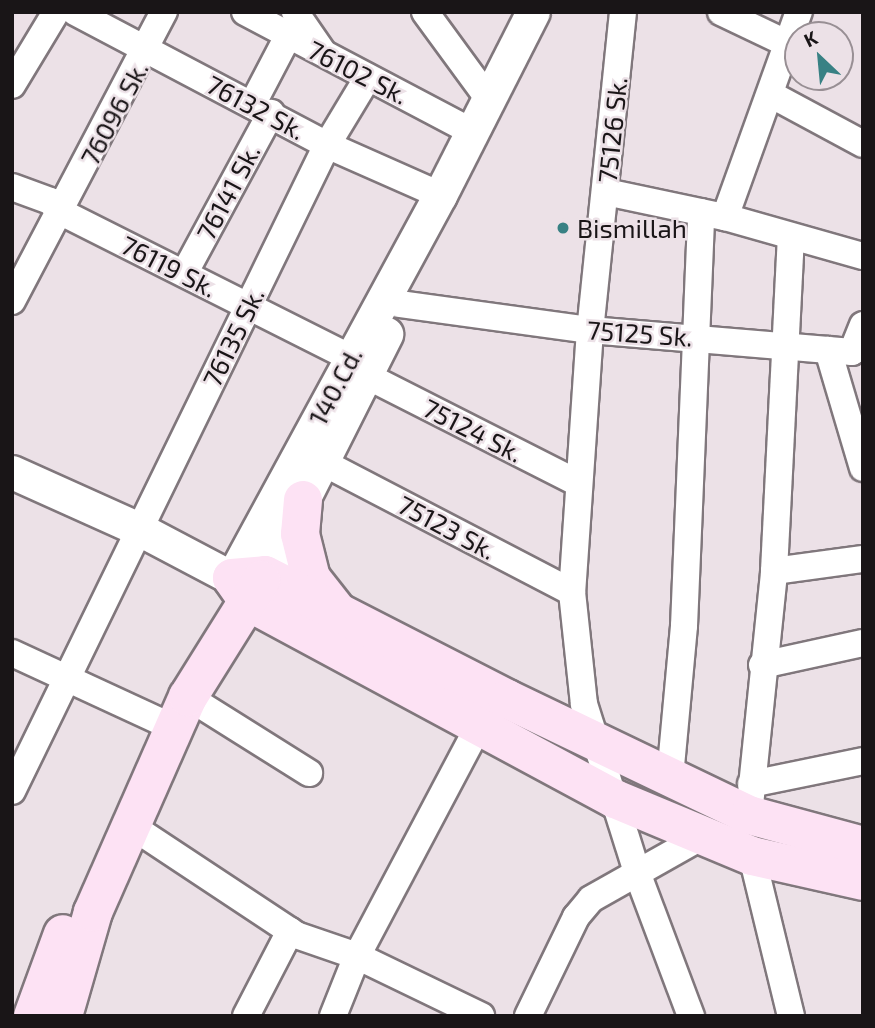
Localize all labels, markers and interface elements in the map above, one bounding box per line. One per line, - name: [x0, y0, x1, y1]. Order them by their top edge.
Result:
- north arrow: [784, 21, 854, 91]
- text: K: [800, 26, 821, 51]
- street label: 76102 Sk.: [303, 33, 413, 111]
- street label: 76096 Sk.: [74, 56, 154, 170]
- street label: 76132 Sk.: [201, 68, 311, 146]
- street label: 75126 Sk.: [591, 75, 633, 185]
- street label: 76141 Sk.: [190, 139, 266, 245]
- place label: Bismillah: [577, 212, 687, 244]
- marker: Bismillah: [555, 220, 571, 236]
- street label: 76119 Sk.: [116, 229, 222, 303]
- street label: 76135 Sk.: [196, 282, 270, 392]
- street label: 75125 Sk.: [586, 314, 694, 352]
- street label: 140.Cd.: [302, 342, 368, 430]
- street label: 75124 Sk.: [418, 392, 528, 468]
- street label: 75123 Sk.: [393, 488, 501, 566]

